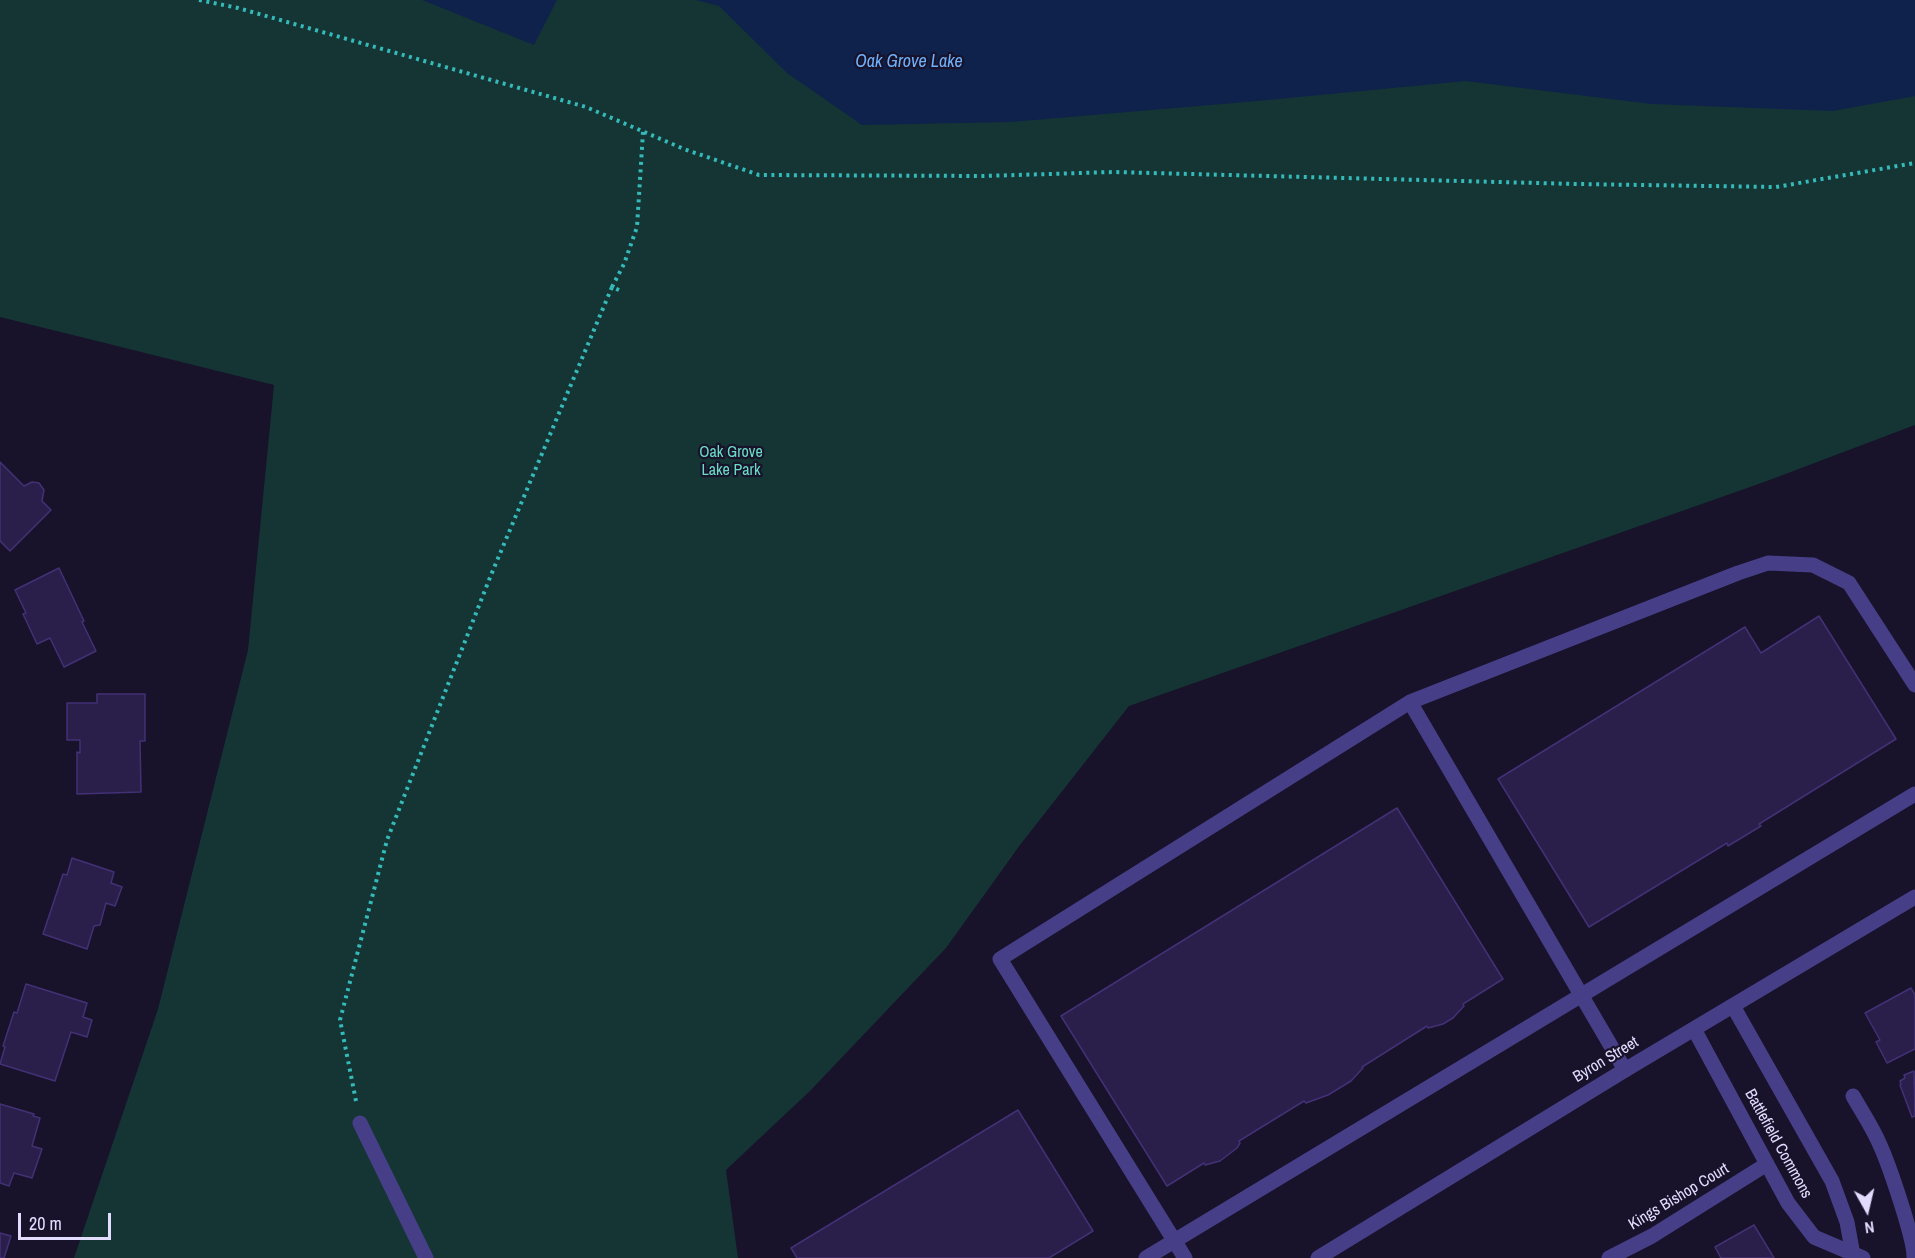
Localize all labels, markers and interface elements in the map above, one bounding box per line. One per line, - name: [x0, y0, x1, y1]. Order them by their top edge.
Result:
- water label: Oak Grove Lake: [855, 51, 963, 73]
- park label: Oak Grove Lake Park: [699, 443, 763, 481]
- street label: Byron Street: [1570, 1033, 1642, 1087]
- street label: Battlefield Commons: [1740, 1086, 1816, 1202]
- street label: Kings Bishop Court: [1625, 1159, 1733, 1235]
- north arrow: [1837, 1180, 1897, 1240]
- scale bar: [21, 1201, 114, 1239]
- text: 20 m: [29, 1211, 62, 1236]
- text: N: [1863, 1216, 1876, 1239]

